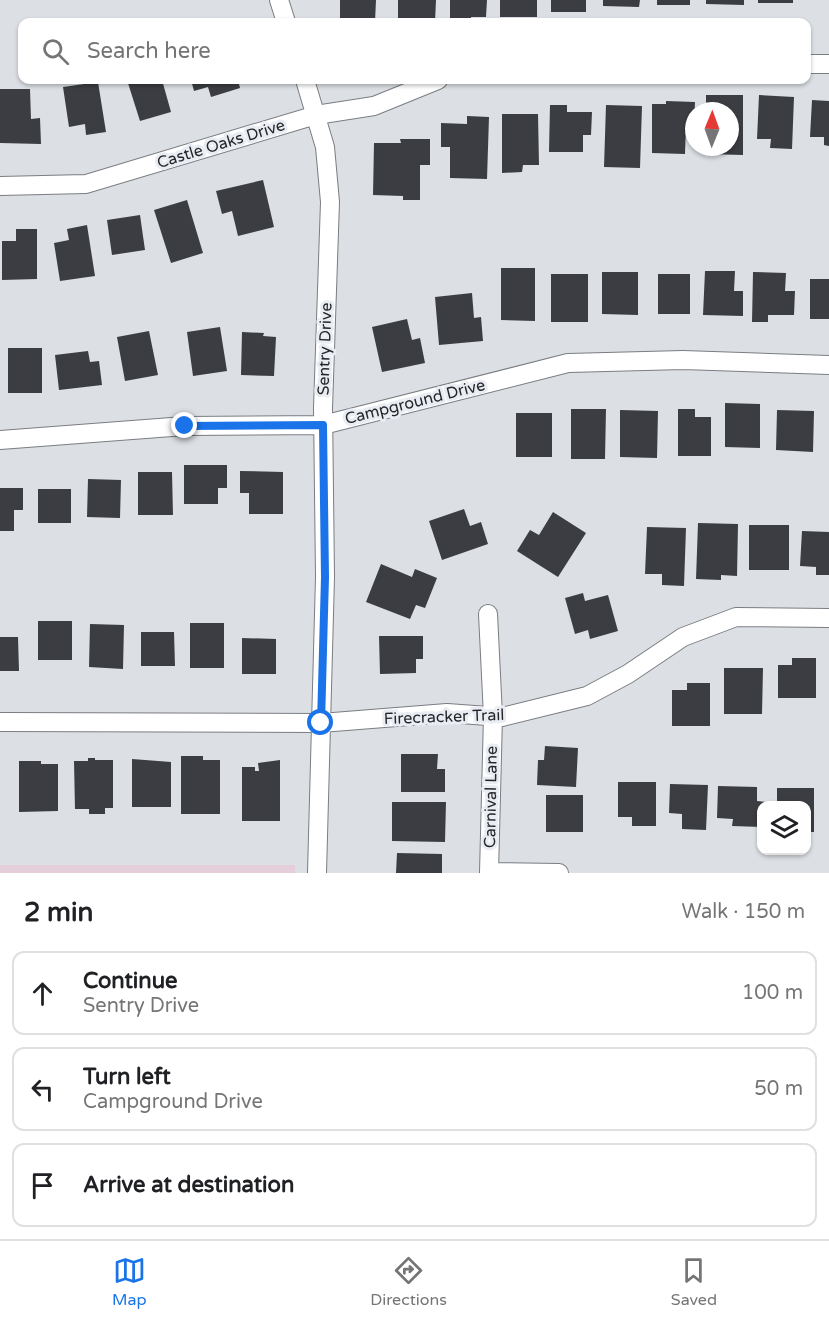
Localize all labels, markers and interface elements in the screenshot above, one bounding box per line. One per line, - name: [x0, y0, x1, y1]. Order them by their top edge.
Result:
- search box: [18, 18, 811, 84]
- icon: search: [39, 35, 72, 68]
- text: Search here: [87, 38, 211, 64]
- north arrow: [685, 102, 739, 156]
- street label: Castle Oaks Drive: [155, 115, 287, 173]
- street label: Sentry Drive: [313, 302, 337, 396]
- street label: Campground Drive: [343, 375, 487, 429]
- route end: [171, 412, 197, 438]
- street label: Firecracker Trail: [383, 705, 505, 729]
- route start: [307, 709, 333, 735]
- street label: Carnival Lane: [480, 746, 502, 848]
- map controls: [757, 801, 811, 855]
- button: layers: [757, 801, 811, 855]
- text: 2 min: [24, 897, 93, 928]
- text: Walk · 150 m: [682, 900, 805, 924]
- text: Continue: [83, 968, 178, 994]
- icon: ahead: [26, 977, 59, 1010]
- text: 100 m: [742, 981, 803, 1005]
- text: Sentry Drive: [83, 994, 199, 1018]
- text: Turn left: [83, 1064, 171, 1090]
- icon: left: [26, 1073, 59, 1106]
- text: 50 m: [754, 1077, 803, 1101]
- text: Campground Drive: [83, 1090, 263, 1114]
- icon: arrive: [26, 1169, 59, 1202]
- text: Arrive at destination: [83, 1172, 294, 1198]
- tab: Map: [112, 1254, 146, 1310]
- tab: Directions: [370, 1254, 447, 1310]
- tab: Saved: [671, 1254, 717, 1310]

